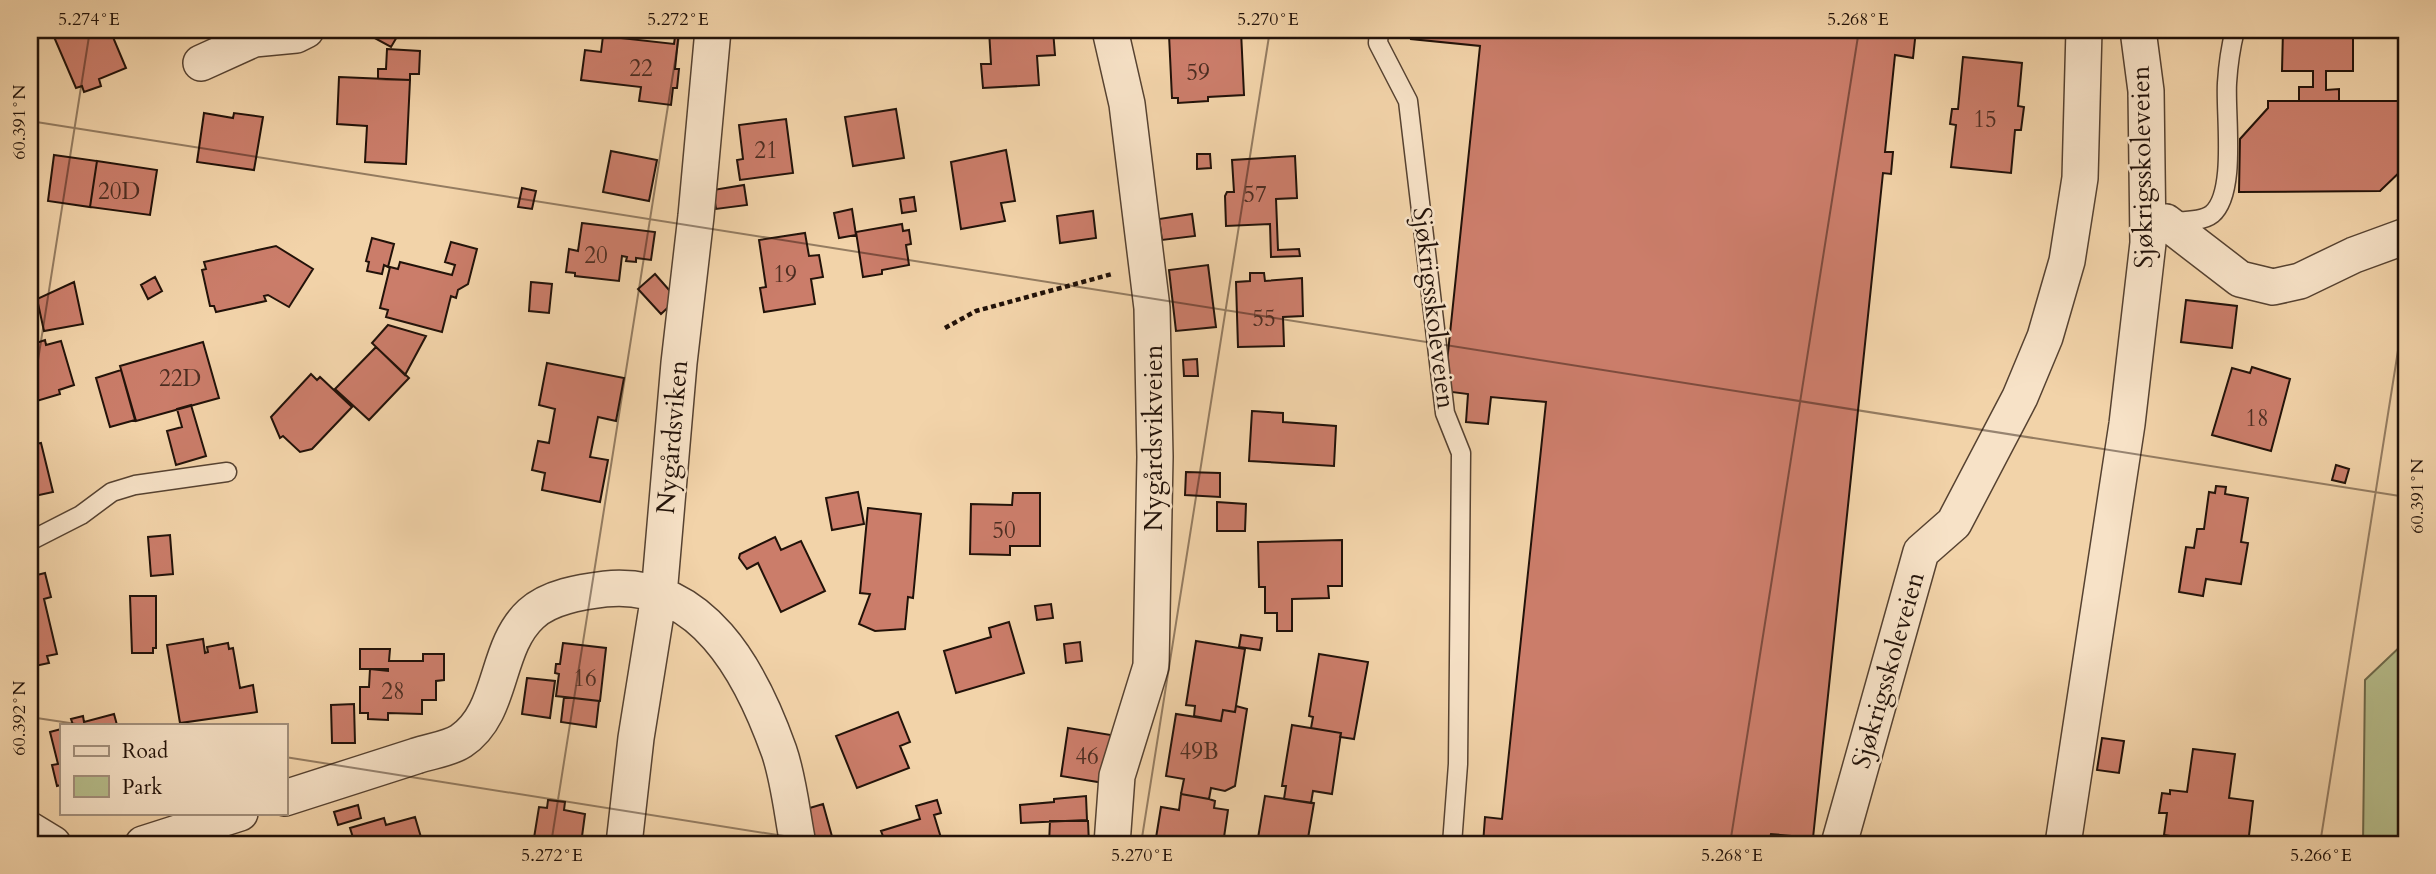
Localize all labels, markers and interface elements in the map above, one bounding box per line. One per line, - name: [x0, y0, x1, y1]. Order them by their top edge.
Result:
- text: 5.274°E: [58, 7, 120, 32]
- text: 5.272°E: [647, 7, 709, 32]
- text: 5.270°E: [1237, 7, 1299, 32]
- text: 5.268°E: [1827, 7, 1889, 32]
- house number: 22: [629, 53, 653, 84]
- house number: 59: [1186, 57, 1210, 88]
- street label: Sjøkrigsskoleveien: [2123, 65, 2161, 269]
- text: 60.391°N: [7, 84, 32, 160]
- house number: 15: [1973, 104, 1997, 135]
- house number: 21: [754, 135, 778, 166]
- house number: 20D: [98, 176, 140, 207]
- house number: 57: [1243, 179, 1267, 210]
- street label: Sjøkrigsskoleveien: [1404, 205, 1464, 411]
- house number: 20: [584, 240, 608, 271]
- house number: 19: [773, 259, 797, 290]
- house number: 55: [1252, 303, 1276, 334]
- street label: Nygårdsvikveien: [1136, 344, 1171, 531]
- street label: Nygårdsviken: [648, 358, 696, 516]
- house number: 22D: [159, 363, 201, 394]
- house number: 18: [2245, 403, 2269, 434]
- text: 60.391°N: [2405, 458, 2430, 534]
- house number: 50: [992, 515, 1016, 546]
- street label: Sjøkrigsskoleveien: [1843, 567, 1933, 772]
- house number: 16: [573, 663, 597, 694]
- house number: 28: [381, 676, 405, 707]
- text: 60.392°N: [7, 680, 32, 756]
- legend: [60, 724, 287, 814]
- house number: 49B: [1179, 736, 1219, 767]
- text: Road: [122, 737, 168, 766]
- house number: 46: [1075, 741, 1099, 772]
- text: Park: [122, 773, 163, 802]
- text: 5.272°E: [521, 843, 583, 868]
- text: 5.270°E: [1111, 843, 1173, 868]
- text: 5.268°E: [1701, 843, 1763, 868]
- text: 5.266°E: [2290, 843, 2352, 868]

